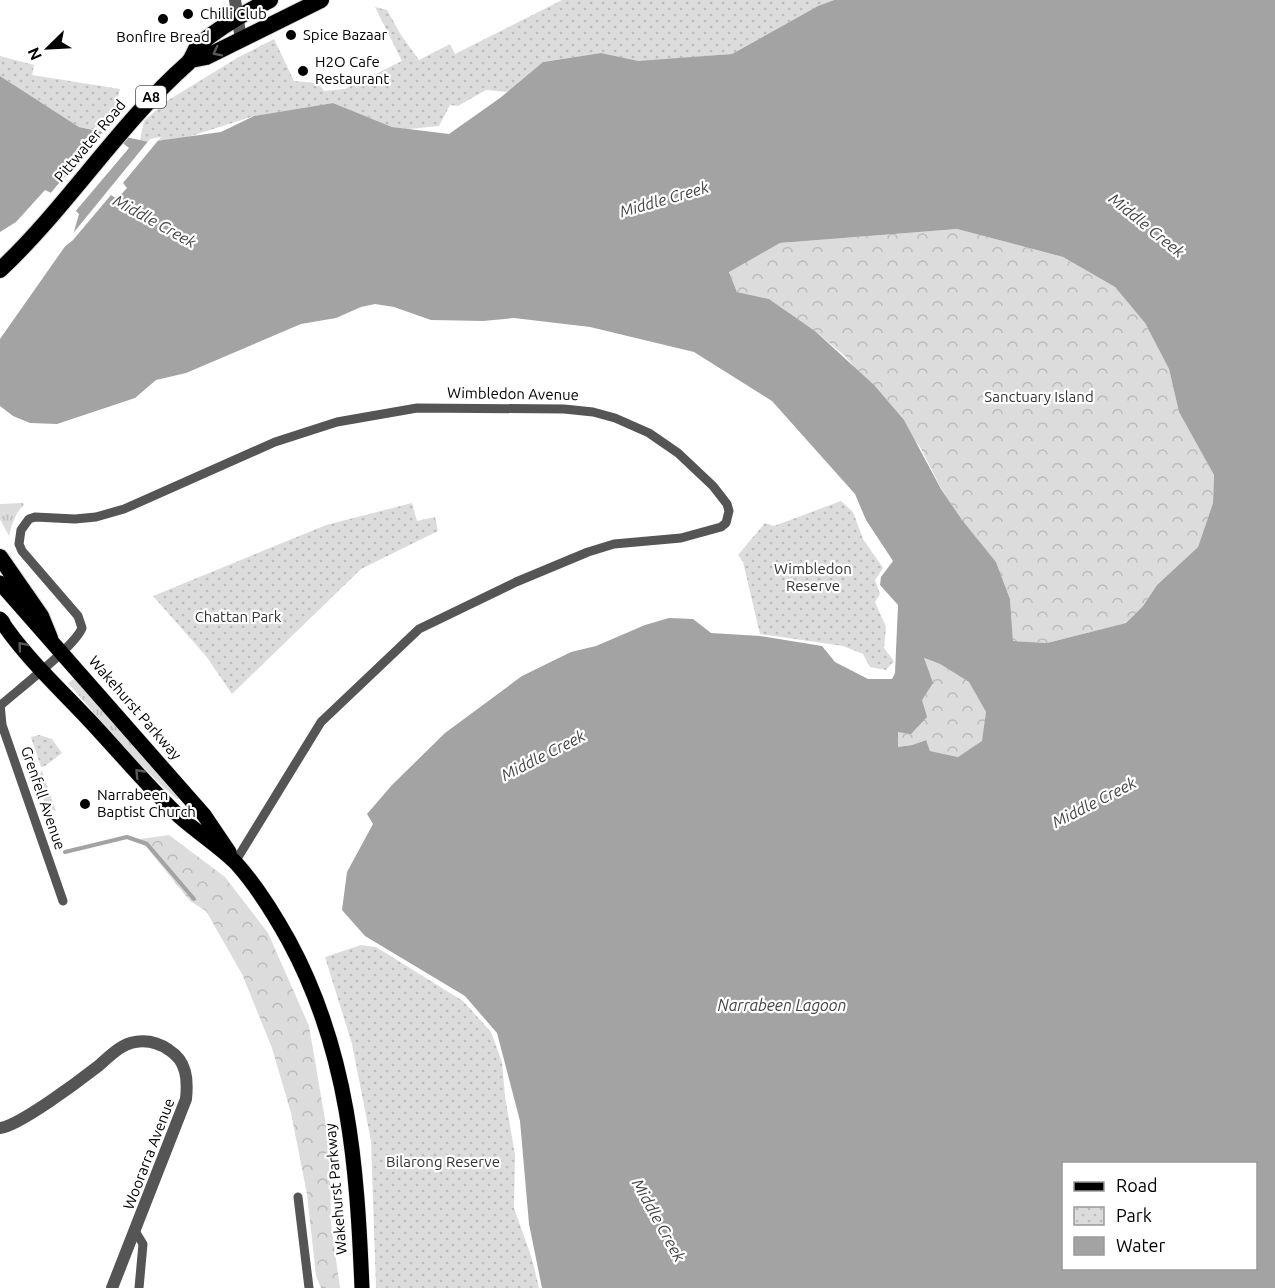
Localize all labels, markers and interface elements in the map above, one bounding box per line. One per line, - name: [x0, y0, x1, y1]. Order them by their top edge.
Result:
- place label: Chilli Club: [200, 5, 267, 22]
- marker: Chilli Club: [181, 7, 195, 21]
- marker: Bonfire Bread: [156, 12, 170, 26]
- north arrow: [18, 18, 78, 78]
- place label: Spice Bazaar: [303, 26, 387, 43]
- place label: Bonfire Bread: [116, 28, 210, 45]
- marker: Spice Bazaar: [284, 28, 298, 42]
- one-way arrow: [212, 44, 223, 56]
- text: N: [24, 45, 45, 63]
- place label: H2O Cafe Restaurant: [315, 53, 389, 87]
- marker: H2O Cafe Restaurant: [296, 64, 310, 78]
- road number: A8: [136, 86, 166, 108]
- street label: Pittwater Road: [50, 96, 129, 185]
- water label: Middle Creek: [617, 177, 711, 220]
- water label: Middle Creek: [1106, 189, 1189, 261]
- water label: Middle Creek: [110, 191, 200, 252]
- street label: Wimbledon Avenue: [447, 384, 579, 403]
- park label: Sanctuary Island: [984, 388, 1094, 405]
- park label: Wimbledon Reserve: [774, 560, 852, 594]
- park label: Chattan Park: [195, 608, 282, 625]
- one-way arrow: [18, 642, 29, 653]
- street label: Wakehurst Parkway: [86, 652, 185, 763]
- water label: Middle Creek: [498, 726, 589, 784]
- street label: Grenfell Avenue: [18, 744, 69, 852]
- one-way arrow: [135, 770, 146, 780]
- water label: Middle Creek: [1049, 773, 1140, 831]
- place label: Narrabeen Baptist Church: [97, 786, 196, 820]
- marker: Narrabeen Baptist Church: [78, 797, 92, 811]
- water label: Narrabeen Lagoon: [718, 996, 846, 1014]
- street label: Woorarra Avenue: [120, 1096, 178, 1212]
- street label: Wakehurst Parkway: [321, 1123, 350, 1256]
- park label: Bilarong Reserve: [386, 1153, 500, 1170]
- legend: [1062, 1162, 1257, 1270]
- water label: Middle Creek: [629, 1175, 690, 1265]
- text: Road: [1116, 1175, 1158, 1195]
- text: Park: [1116, 1205, 1152, 1225]
- text: Water: [1116, 1235, 1166, 1255]

